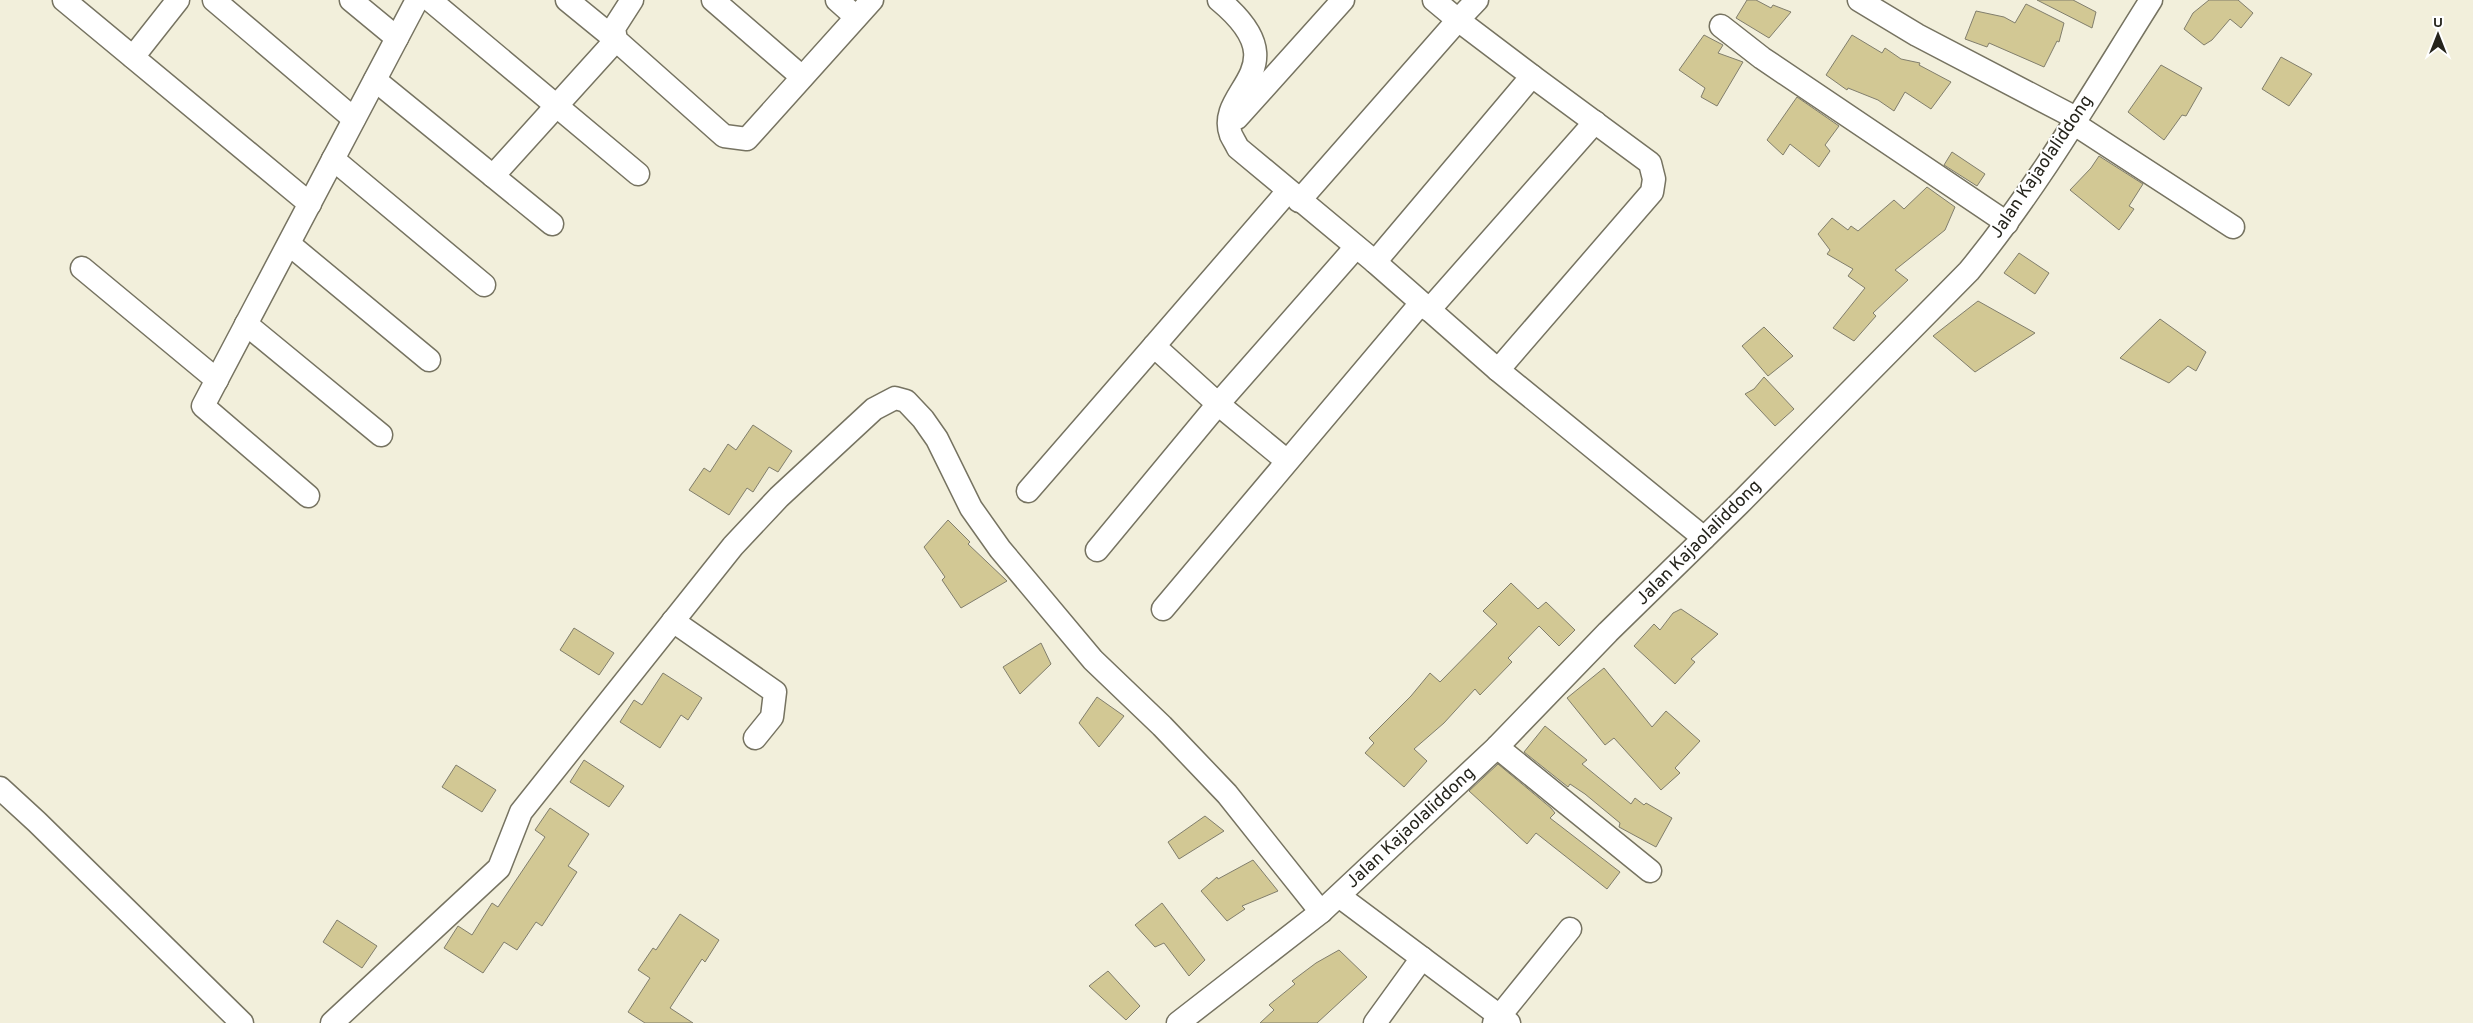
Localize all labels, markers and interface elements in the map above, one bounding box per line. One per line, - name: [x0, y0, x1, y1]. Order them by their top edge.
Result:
- north arrow: [2413, 10, 2463, 60]
- text: U: [2433, 15, 2443, 32]
- street label: Jalan Kajaolaliddong: [1985, 91, 2099, 243]
- street label: Jalan Kajaolaliddong: [1631, 475, 1767, 611]
- street label: Jalan Kajaolaliddong: [1342, 762, 1480, 894]

